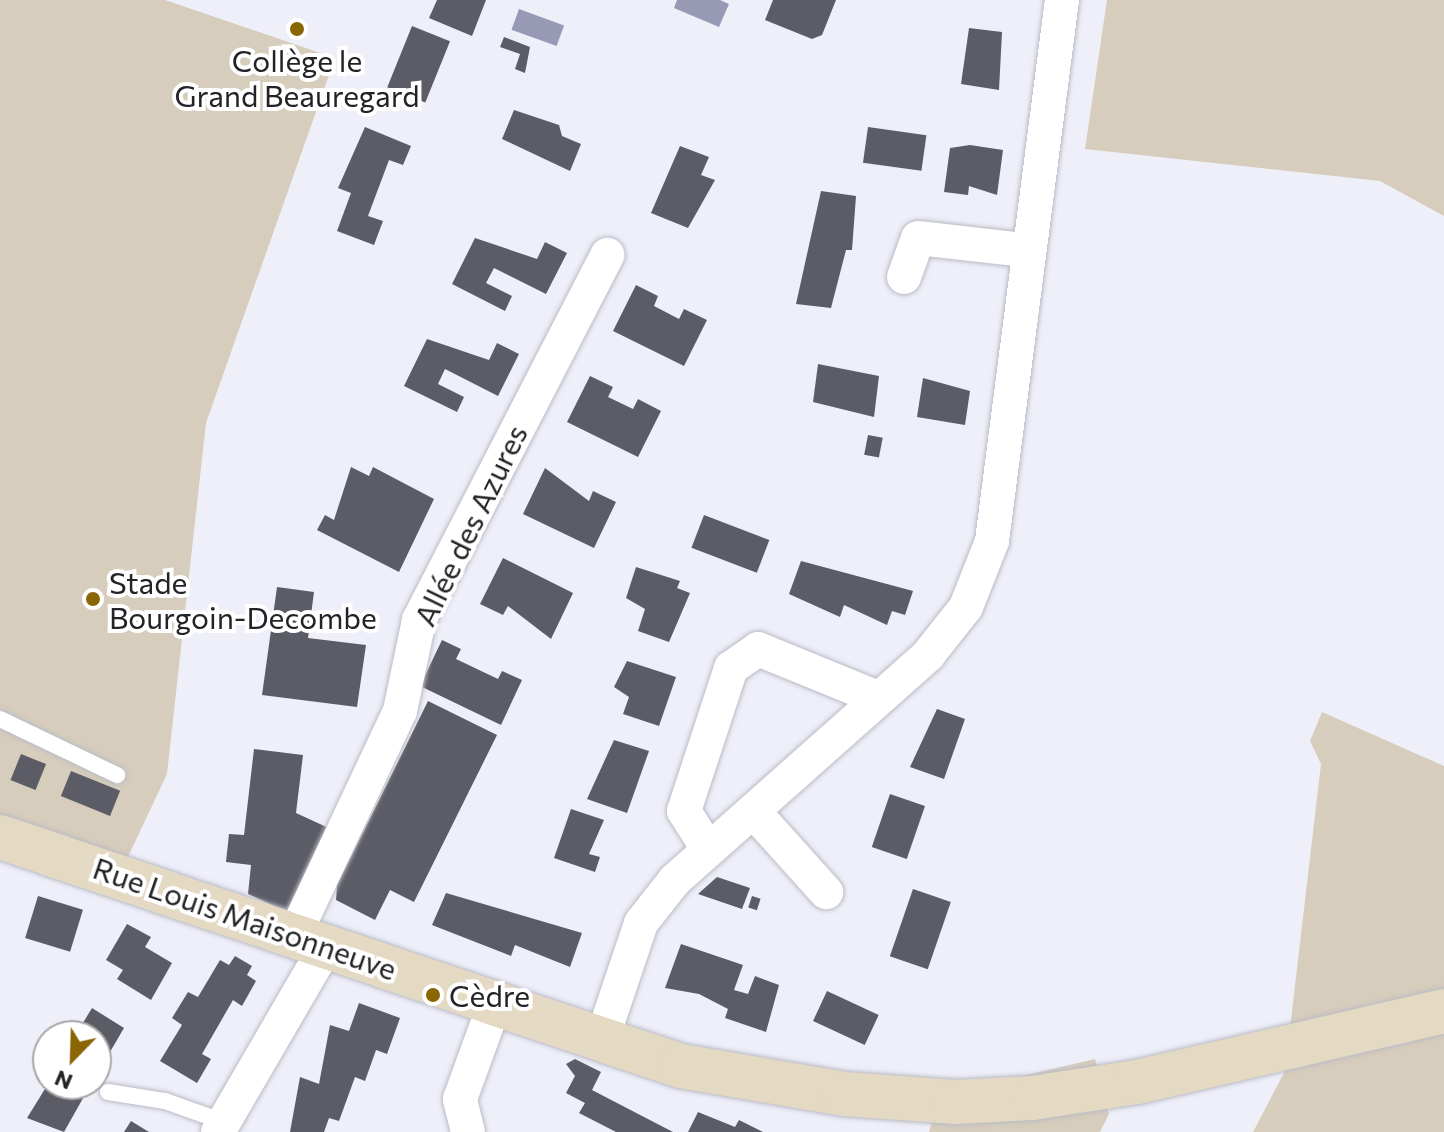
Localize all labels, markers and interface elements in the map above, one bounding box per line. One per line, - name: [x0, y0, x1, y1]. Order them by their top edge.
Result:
- marker: Collège le Grand Beauregard: [288, 20, 306, 38]
- place label: Collège le Grand Beauregard: [174, 42, 420, 112]
- street label: Allée des Azures: [406, 419, 534, 631]
- place label: Stade Bourgoin-Decombe: [109, 564, 377, 634]
- marker: Stade Bourgoin-Decombe: [84, 590, 102, 608]
- street label: Rue Louis Maisonneuve: [89, 849, 401, 987]
- place label: Cèdre: [449, 977, 530, 1013]
- marker: Cèdre: [424, 986, 442, 1004]
- north arrow: [32, 1020, 112, 1100]
- text: N: [50, 1065, 76, 1096]

